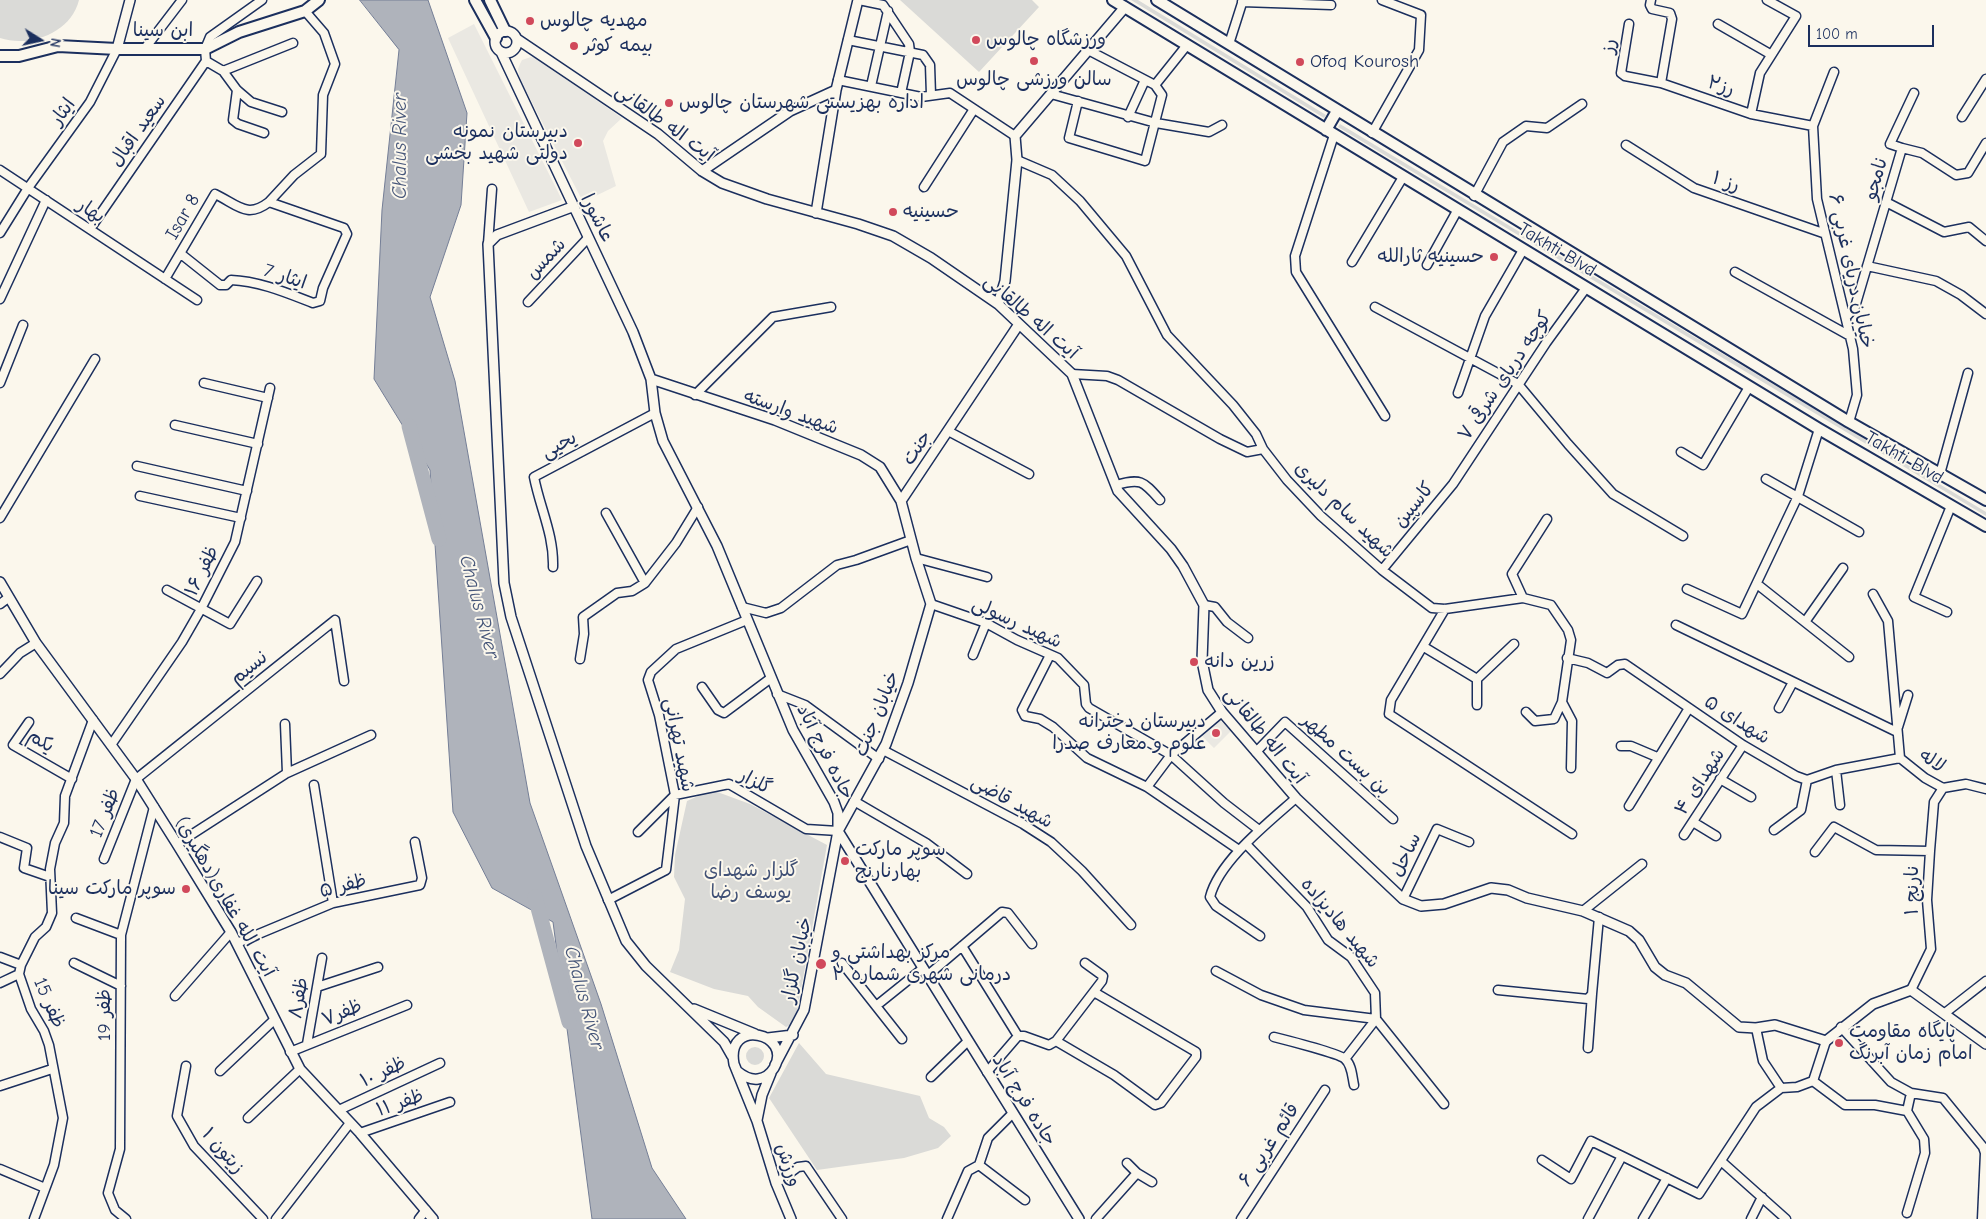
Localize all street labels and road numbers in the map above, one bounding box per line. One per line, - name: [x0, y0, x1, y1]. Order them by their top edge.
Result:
- street label: ابن سینا: [133, 20, 193, 42]
- street label: رز: [1597, 37, 1621, 55]
- street label: رز۲: [1704, 71, 1738, 101]
- street label: آیت اله طالقانی: [611, 79, 719, 167]
- street label: سعید اقبال: [105, 91, 171, 171]
- street label: ایثار: [45, 94, 81, 130]
- street label: نامجو: [1859, 155, 1893, 203]
- street label: رز ۱: [1709, 167, 1743, 197]
- street label: Isar 8: [161, 190, 205, 244]
- street label: عاشورا: [575, 190, 619, 246]
- street label: خیابان دریای غربی ۶: [1823, 192, 1879, 350]
- street label: بهار: [73, 194, 109, 228]
- street label: Takhti Blvd: [1514, 218, 1600, 282]
- street label: شمس: [521, 234, 571, 284]
- street label: ایثار 7: [261, 259, 309, 295]
- street label: آیت اله طالقانی: [979, 270, 1083, 364]
- street label: کوچه دریای شرقی ۷: [1453, 307, 1557, 445]
- street label: شهید وارسته: [741, 384, 841, 440]
- street label: یحیی: [537, 426, 581, 464]
- street label: جنت: [897, 426, 937, 470]
- street label: Takhti Blvd: [1861, 426, 1947, 490]
- street label: شهید سام دلیری: [1290, 457, 1398, 563]
- street label: کاسپين: [1389, 478, 1439, 532]
- street label: ظفر ۱۶: [180, 542, 224, 600]
- street label: شهید رسولی: [969, 592, 1065, 654]
- street label: نسیم: [226, 646, 272, 690]
- street label: خیابان جنت: [850, 668, 904, 760]
- street label: آیت اله طالقانی: [1219, 683, 1311, 789]
- street label: شهدای ۵: [1700, 690, 1774, 750]
- street label: شهید تهرانی: [659, 696, 699, 794]
- street label: جاده فرج آباد: [791, 701, 859, 803]
- street label: بن بست مطهر: [1297, 709, 1395, 801]
- street label: یکم: [24, 724, 58, 758]
- street label: شهدای ۴: [1670, 744, 1730, 820]
- street label: لاله: [1915, 744, 1949, 778]
- street label: گلزار: [735, 764, 775, 800]
- street label: شهید قاضی: [967, 770, 1057, 834]
- street label: ظفر 17: [85, 785, 125, 841]
- street label: آیت الله غفاری(دهگیری): [170, 813, 280, 981]
- street label: ساحل: [1386, 829, 1426, 881]
- street label: نارنج ۱: [1902, 865, 1924, 915]
- street label: ظفر ۵: [317, 869, 369, 903]
- street label: شهید هادیزاده: [1296, 873, 1384, 973]
- street label: خیابان گلزار: [777, 915, 817, 1005]
- street label: ظفر 15: [28, 974, 70, 1032]
- street label: ظفر۸: [284, 976, 314, 1020]
- street label: ظفر 19: [94, 989, 116, 1041]
- street label: ظفر۷: [318, 995, 366, 1031]
- street label: جاده فرج آباد: [987, 1050, 1061, 1150]
- street label: ظفر ۱۰: [357, 1052, 409, 1092]
- street label: ظفر ۱۱: [373, 1084, 427, 1122]
- street label: قائم غربی ۶: [1234, 1099, 1304, 1191]
- street label: زیتون ۱: [197, 1123, 249, 1179]
- street label: ورزش: [770, 1140, 806, 1190]

